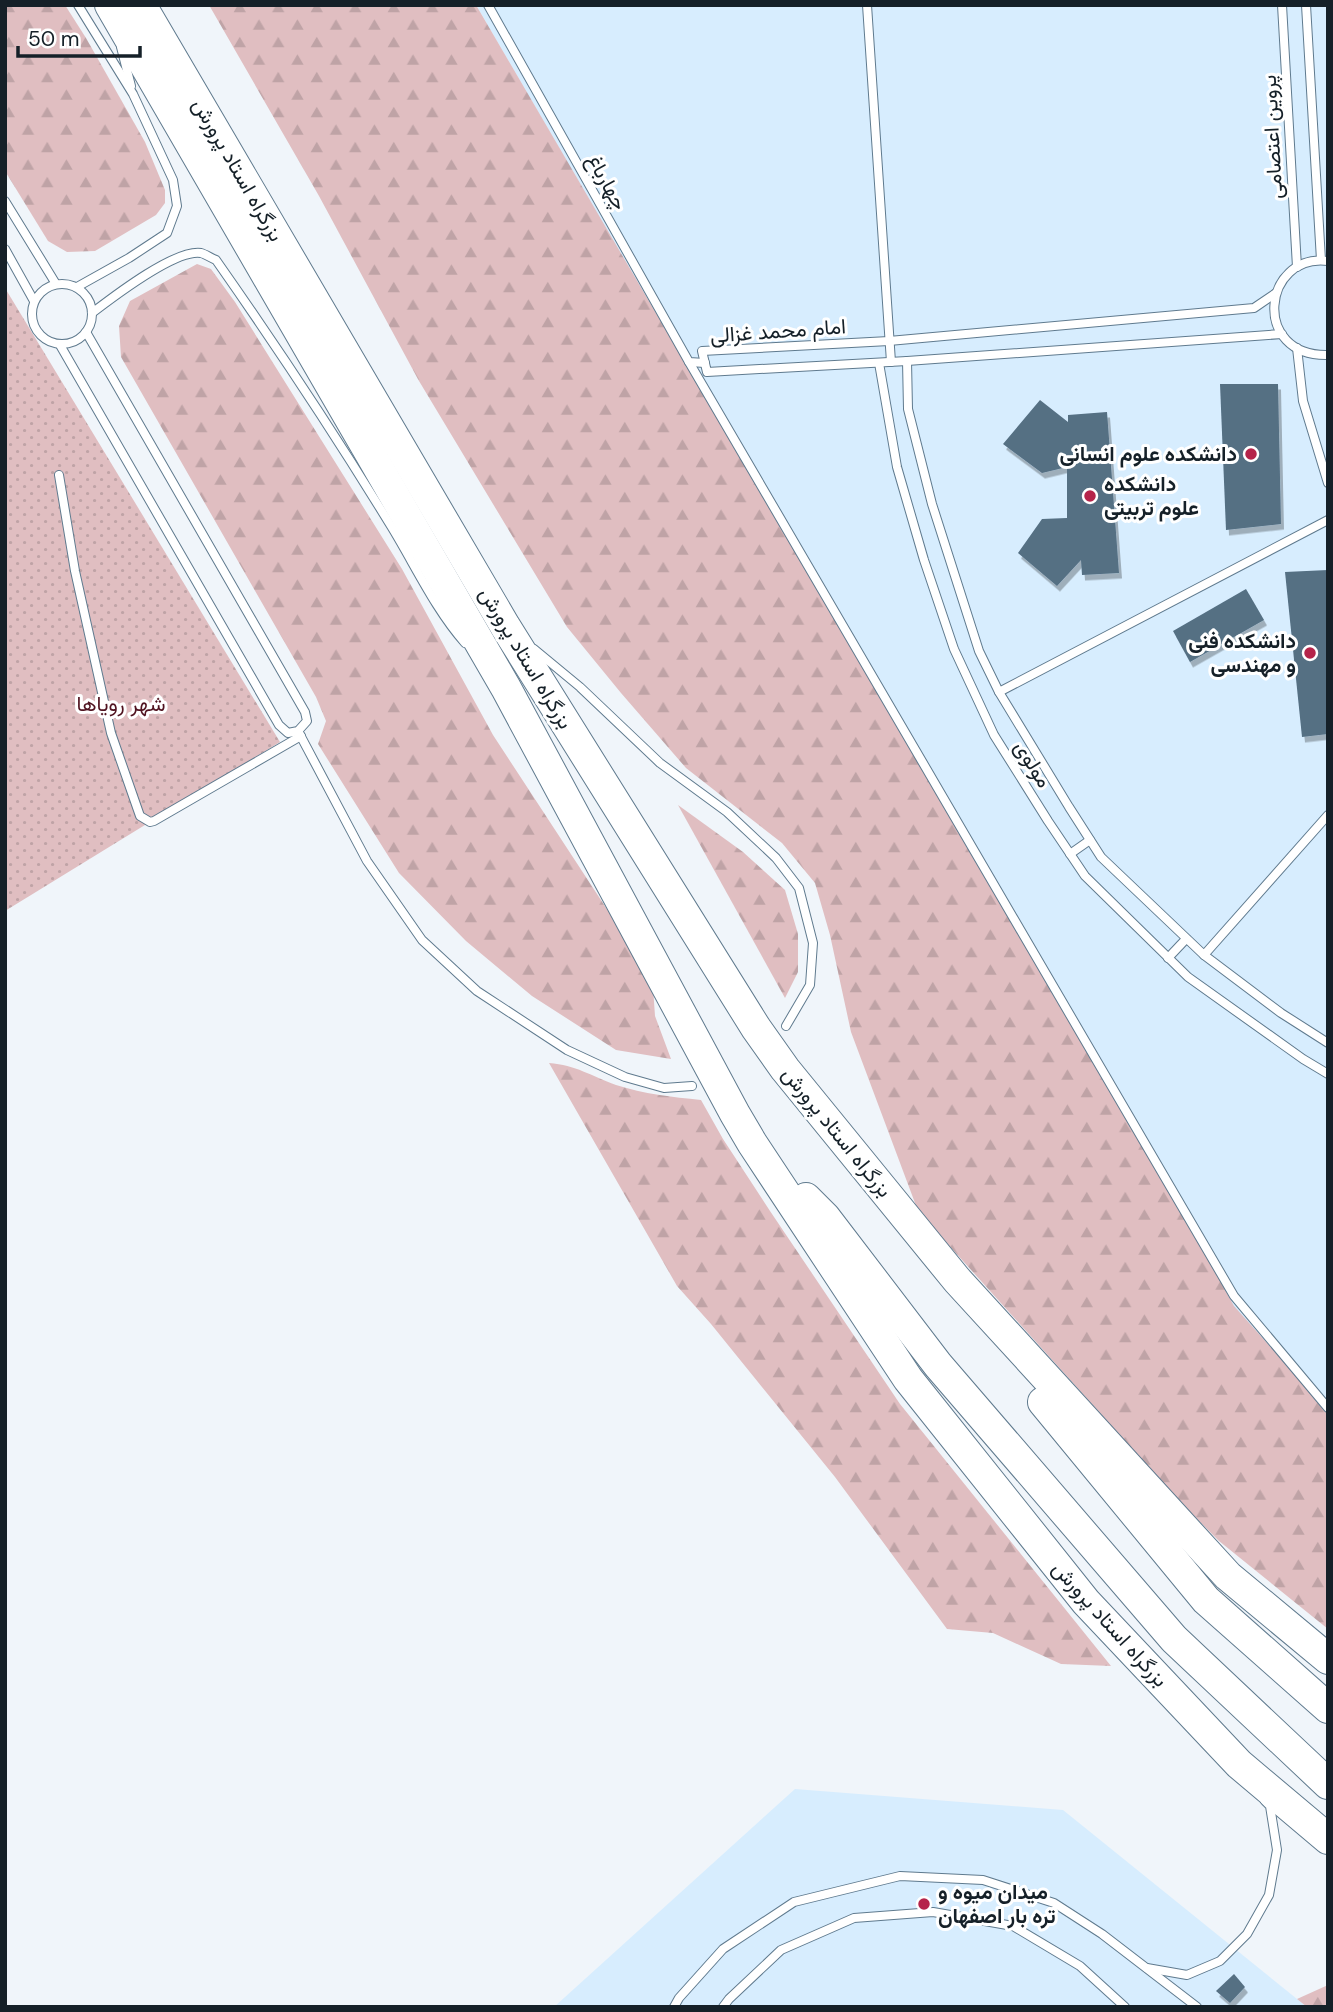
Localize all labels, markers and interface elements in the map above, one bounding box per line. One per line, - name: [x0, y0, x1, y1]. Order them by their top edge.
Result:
- scale bar: [18, 14, 140, 58]
- text: 50 m: [28, 25, 79, 53]
- street label: پروین اعتصامی: [1255, 74, 1289, 200]
- street label: بزرگراه استاد پرورش: [186, 93, 290, 247]
- street label: چهارباغ: [580, 149, 634, 215]
- street label: امام محمد غزالی: [709, 312, 847, 350]
- place label: دانشکده علوم انسانی: [1060, 440, 1237, 468]
- marker: دانشکده علوم انسانی: [1243, 446, 1259, 462]
- place label: دانشکده علوم تربیتی: [1104, 470, 1199, 522]
- marker: دانشکده علوم تربیتی: [1082, 488, 1098, 504]
- street label: بزرگراه استاد پرورش: [473, 582, 579, 734]
- place label: دانشکده فنی و مهندسی: [1188, 627, 1296, 679]
- marker: دانشکده فنی و مهندسی: [1302, 645, 1318, 661]
- park label: شهر رویاها: [76, 690, 166, 718]
- street label: مولوی: [1008, 735, 1058, 793]
- street label: بزرگراه استاد پرورش: [776, 1061, 898, 1203]
- street label: بزرگراه استاد پرورش: [1046, 1555, 1174, 1693]
- place label: میدان میوه و تره بار اصفهان: [938, 1878, 1056, 1930]
- marker: میدان میوه و تره بار اصفهان: [916, 1896, 932, 1912]

